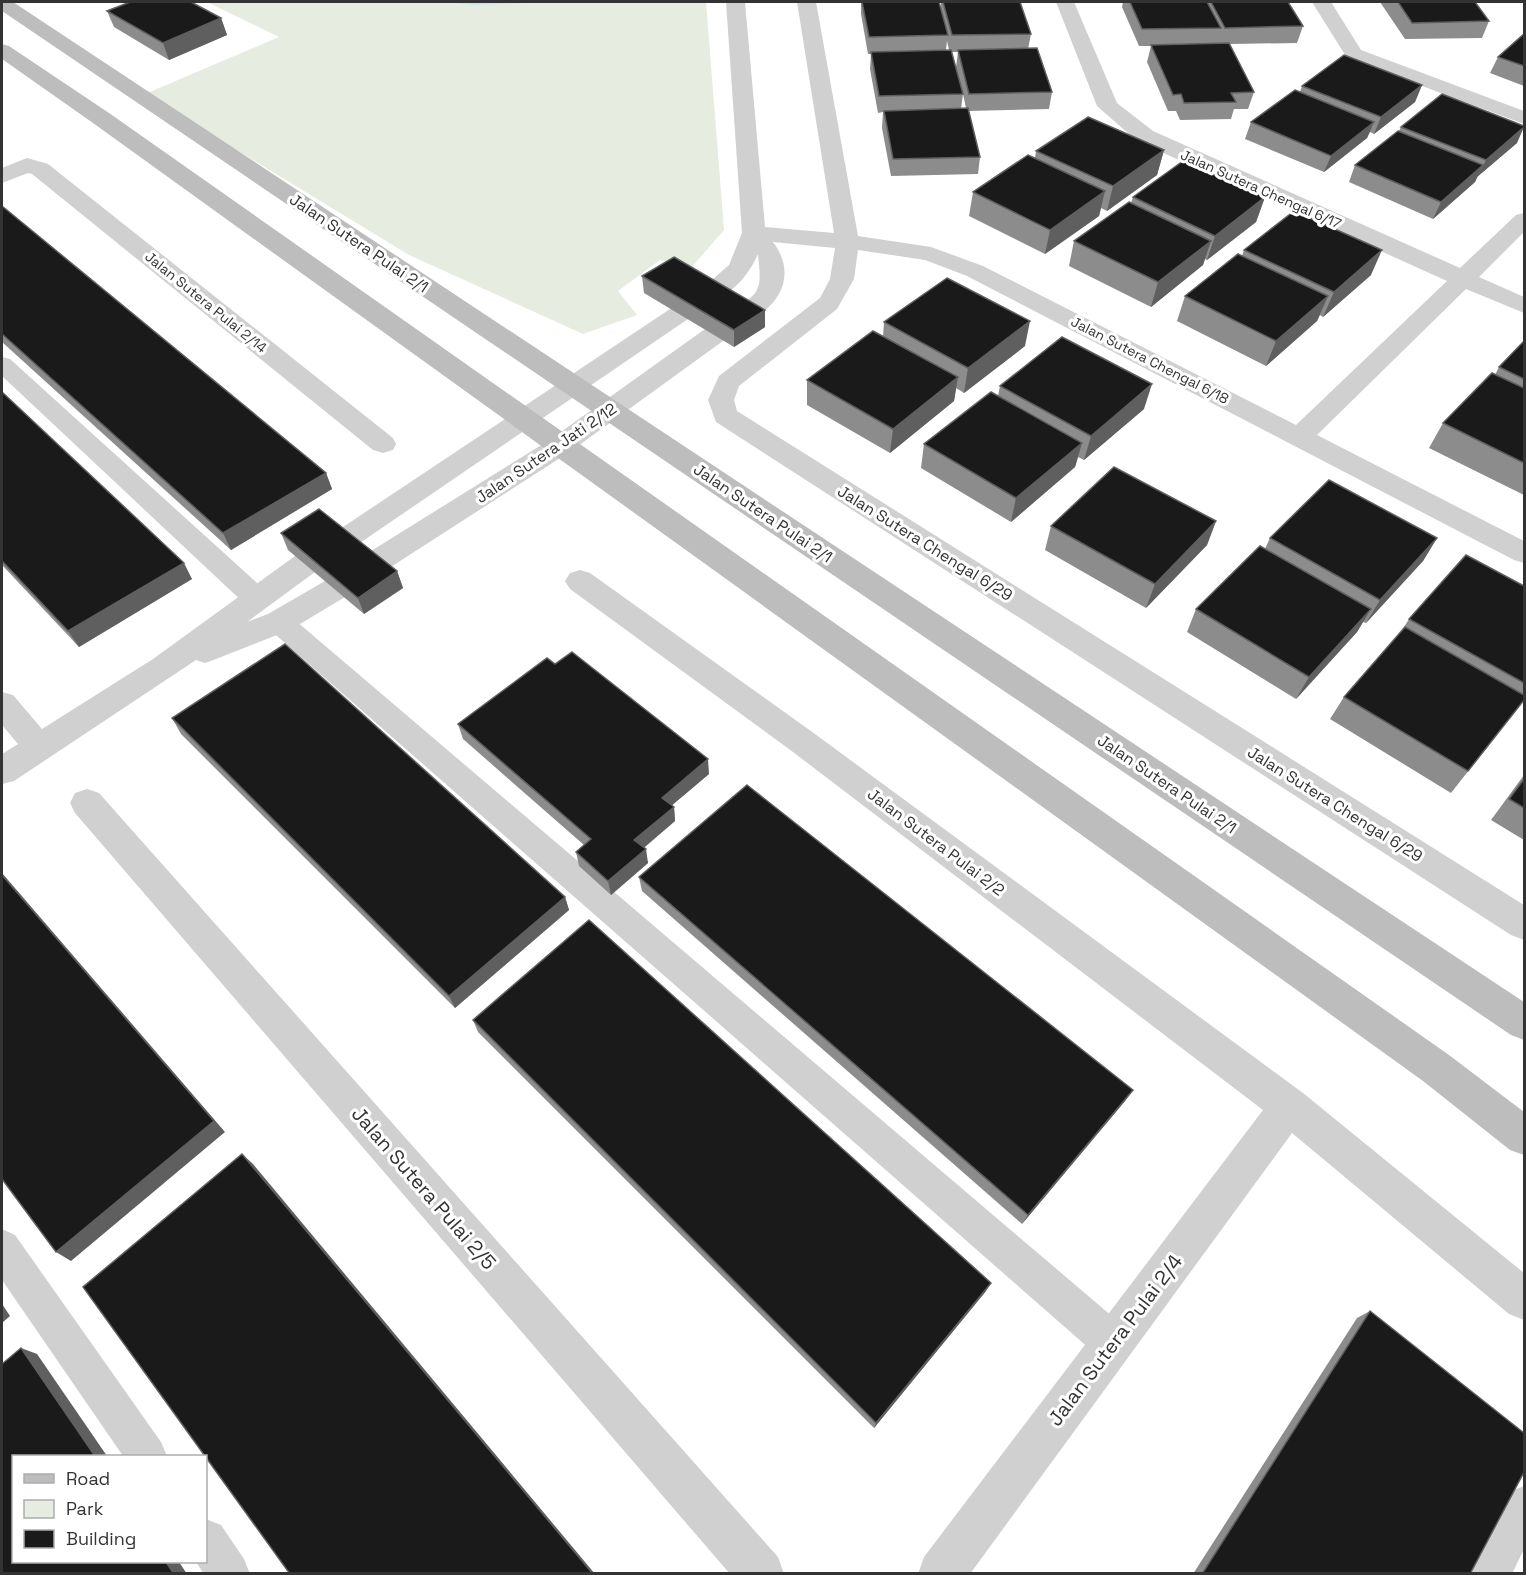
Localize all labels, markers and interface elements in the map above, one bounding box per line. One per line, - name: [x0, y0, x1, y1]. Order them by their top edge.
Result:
- street label: Jalan Sutera Chengal 6/17: [1178, 145, 1344, 233]
- street label: Jalan Sutera Pulai 2/1: [285, 189, 433, 297]
- street label: Jalan Sutera Pulai 2/14: [141, 247, 271, 357]
- street label: Jalan Sutera Chengal 6/18: [1068, 312, 1232, 408]
- street label: Jalan Sutera Jati 2/12: [471, 398, 621, 508]
- street label: Jalan Sutera Pulai 2/1: [689, 459, 837, 567]
- street label: Jalan Sutera Chengal 6/29: [834, 480, 1016, 606]
- street label: Jalan Sutera Pulai 2/1: [1093, 730, 1241, 838]
- street label: Jalan Sutera Chengal 6/29: [1244, 741, 1426, 867]
- street label: Jalan Sutera Pulai 2/2: [863, 784, 1009, 900]
- street label: Jalan Sutera Pulai 2/5: [346, 1101, 502, 1275]
- street label: Jalan Sutera Pulai 2/4: [1042, 1249, 1188, 1431]
- legend: [12, 1455, 207, 1563]
- text: Road: [66, 1467, 110, 1490]
- text: Park: [66, 1497, 104, 1520]
- text: Building: [66, 1527, 136, 1550]

